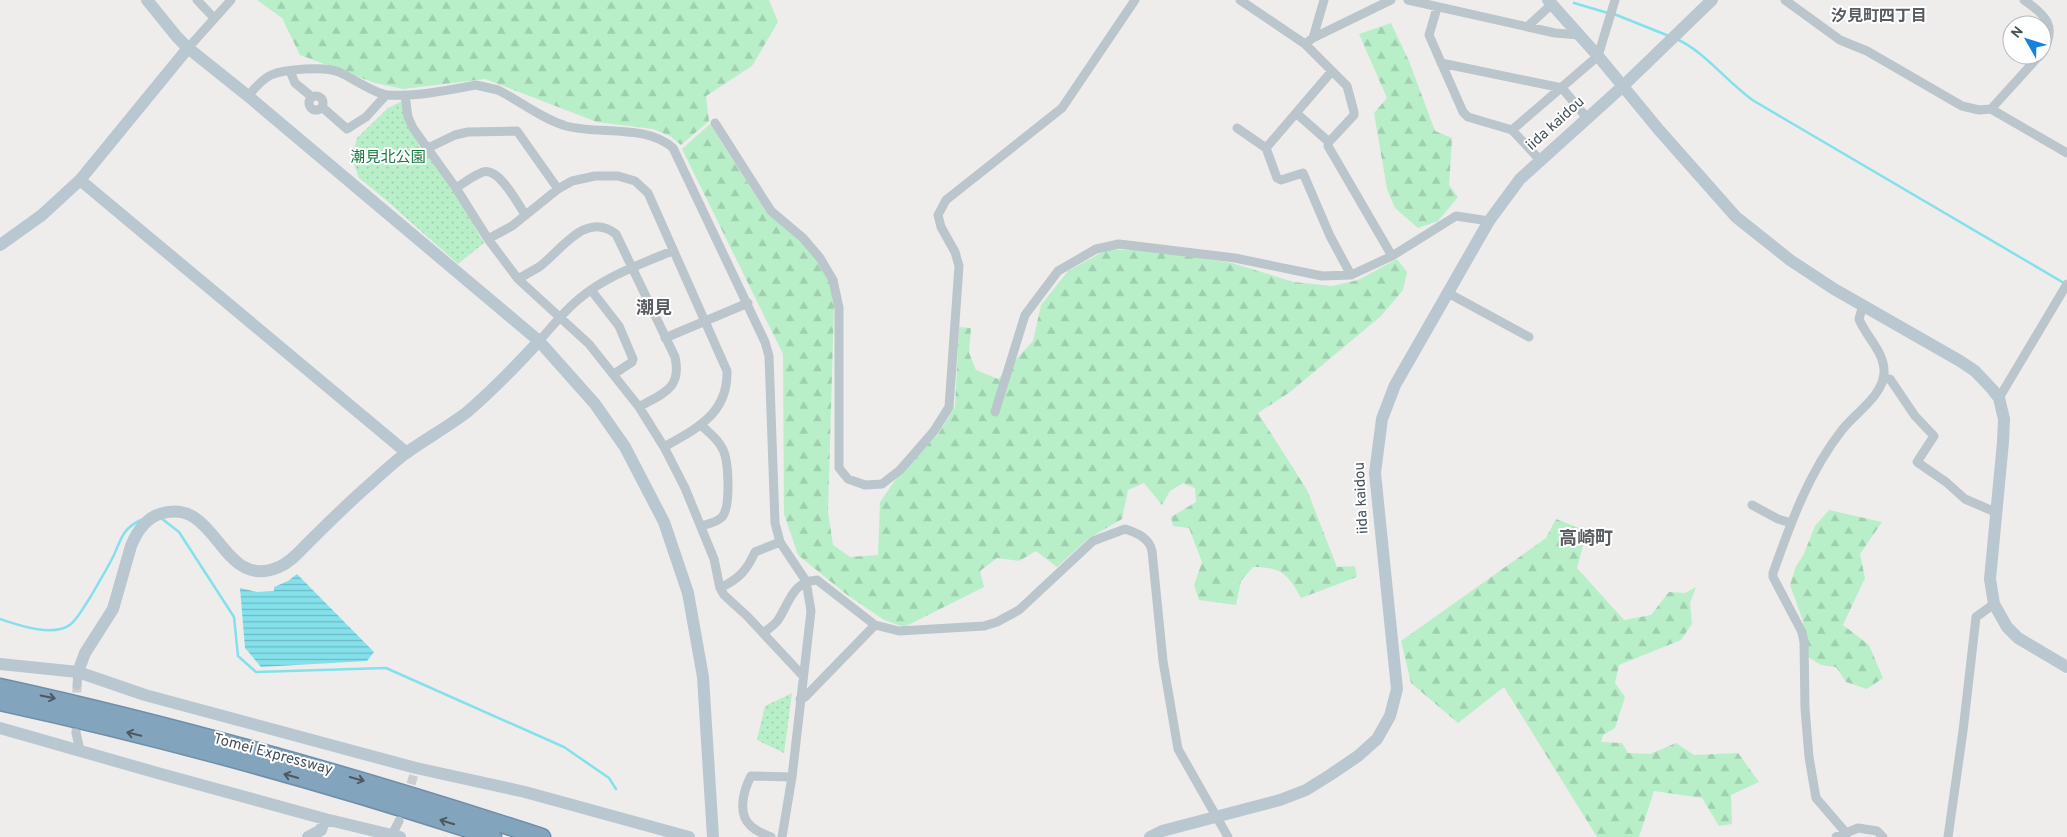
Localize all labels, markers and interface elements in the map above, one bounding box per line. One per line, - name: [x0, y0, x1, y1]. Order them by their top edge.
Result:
- district label: 汐見町四丁目: [1831, 7, 1927, 27]
- north arrow: [2002, 15, 2052, 65]
- text: N: [2008, 24, 2028, 42]
- street label: iida kaidou: [1523, 93, 1589, 155]
- park label: 潮見北公園: [350, 148, 426, 168]
- district label: 潮見: [636, 298, 672, 321]
- street label: iida kaidou: [1351, 462, 1373, 534]
- district label: 高崎町: [1559, 528, 1613, 551]
- one-way arrow: [39, 693, 55, 702]
- one-way arrow: [126, 729, 142, 738]
- street label: Tomei Expressway: [211, 730, 335, 780]
- one-way arrow: [283, 770, 299, 780]
- one-way arrow: [349, 774, 365, 784]
- one-way arrow: [439, 817, 455, 826]

